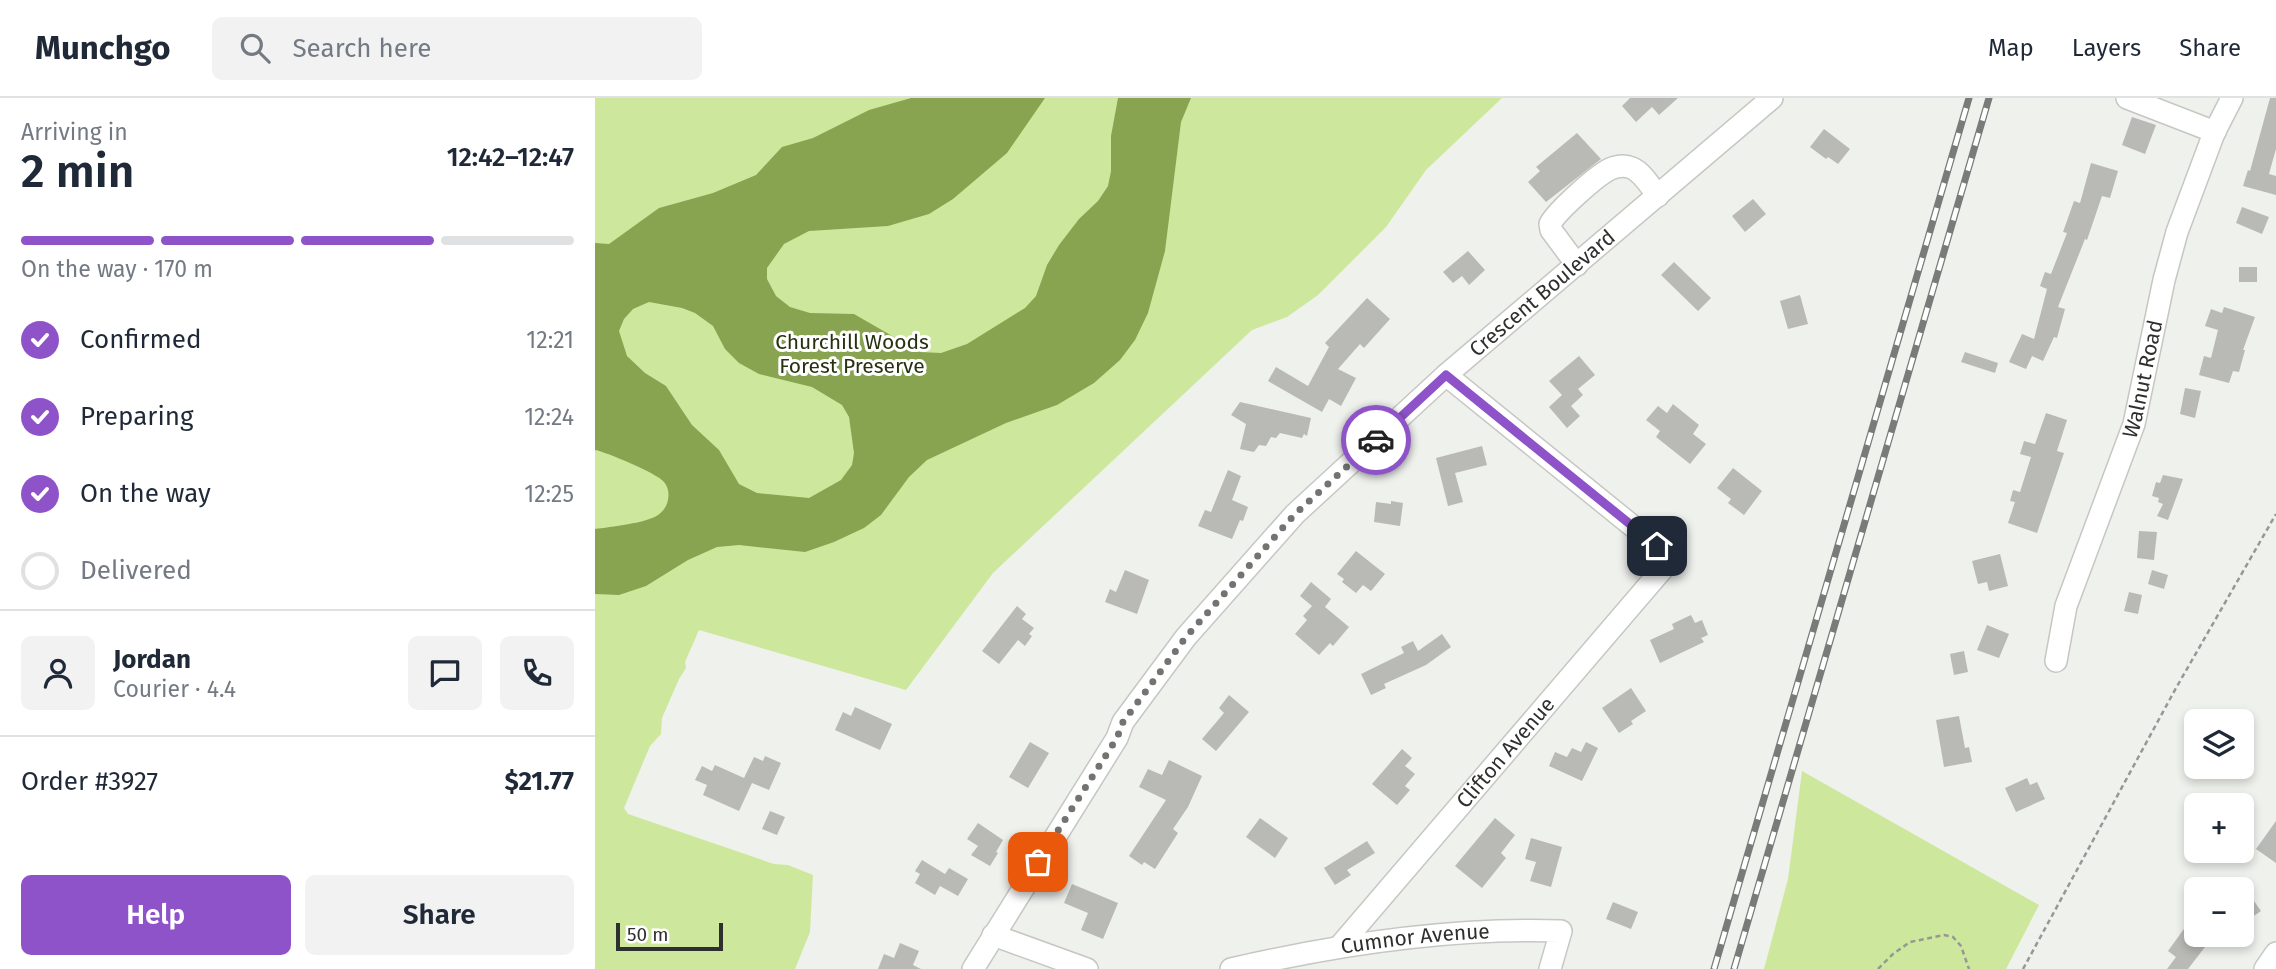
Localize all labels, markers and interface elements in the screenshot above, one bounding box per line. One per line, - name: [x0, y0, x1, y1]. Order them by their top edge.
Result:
- search box: [212, 17, 702, 80]
- text: Munchgo: [35, 28, 170, 68]
- icon: search: [236, 29, 274, 67]
- text: Search here: [292, 33, 431, 64]
- text: Map: [1988, 34, 2034, 62]
- text: Layers: [2072, 34, 2141, 62]
- text: Share: [2179, 34, 2241, 62]
- text: Arriving in: [21, 118, 128, 146]
- text: 12:42–12:47: [447, 142, 574, 173]
- text: 2 min: [21, 144, 134, 199]
- street label: Crescent Boulevard: [1464, 224, 1620, 362]
- text: On the way · 170 m: [21, 255, 213, 283]
- street label: Walnut Road: [2117, 318, 2168, 442]
- icon: check: [21, 321, 59, 359]
- text: Confirmed: [80, 324, 201, 355]
- text: 12:21: [526, 326, 574, 354]
- park label: Churchill Woods Forest Preserve: [775, 329, 929, 379]
- icon: check: [21, 398, 59, 436]
- text: Preparing: [80, 401, 193, 432]
- text: 12:24: [524, 403, 574, 431]
- courier: [1341, 405, 1411, 475]
- icon: car: [1357, 421, 1395, 459]
- icon: check: [21, 475, 59, 513]
- text: On the way: [80, 478, 211, 509]
- text: 12:25: [524, 480, 574, 508]
- pin: [1627, 516, 1687, 576]
- icon: home: [1638, 527, 1676, 565]
- text: Delivered: [80, 555, 192, 586]
- button: person: [21, 636, 95, 710]
- button: chat: [408, 636, 482, 710]
- button: phone: [500, 636, 574, 710]
- text: Jordan: [113, 644, 191, 675]
- text: Courier · 4.4: [113, 675, 236, 703]
- street label: Clifton Avenue: [1451, 692, 1560, 813]
- map controls: [2184, 709, 2254, 947]
- button: layers: [2184, 709, 2254, 779]
- text: Order #3927: [21, 766, 158, 797]
- text: $21.77: [504, 766, 574, 797]
- button: +: [2184, 793, 2254, 863]
- pin: [1008, 832, 1068, 892]
- icon: bag: [1019, 843, 1057, 881]
- button: Help: [21, 875, 291, 955]
- button: Share: [305, 875, 574, 955]
- button: −: [2184, 877, 2254, 947]
- street label: Cumnor Avenue: [1339, 918, 1490, 960]
- scale bar: [616, 920, 723, 952]
- text: 50 m: [627, 923, 668, 946]

